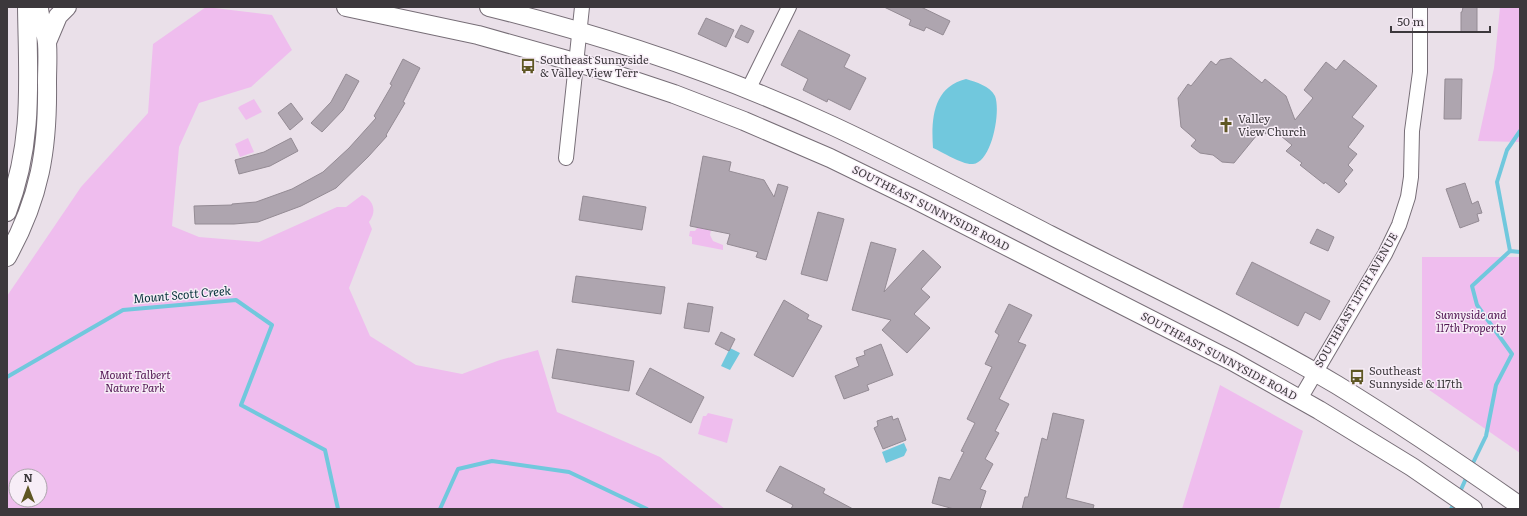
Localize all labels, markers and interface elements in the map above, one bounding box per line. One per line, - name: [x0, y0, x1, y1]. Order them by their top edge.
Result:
- scale bar: [1391, 8, 1490, 34]
- text: 50 m: [1397, 12, 1424, 30]
- place label: Southeast Sunnyside & Valley View Terr: [540, 51, 649, 80]
- bus stop icon: Southeast Sunnyside & Valley View Terr: [519, 57, 537, 75]
- place label: Valley View Church: [1238, 110, 1306, 139]
- church icon: Valley View Church: [1217, 116, 1235, 134]
- street label: SOUTHEAST SUNNYSIDE ROAD: [850, 160, 1013, 254]
- street label: SOUTHEAST 117TH AVENUE: [1310, 229, 1401, 370]
- water label: Mount Scott Creek: [132, 281, 232, 307]
- park label: Sunnyside and 117th Property: [1435, 306, 1507, 335]
- street label: SOUTHEAST SUNNYSIDE ROAD: [1139, 307, 1300, 403]
- place label: Southeast Sunnyside & 117th: [1369, 362, 1463, 391]
- park label: Mount Talbert Nature Park: [99, 366, 171, 395]
- bus stop icon: Southeast Sunnyside & 117th: [1348, 368, 1366, 386]
- north arrow: [8, 468, 48, 508]
- text: N: [23, 469, 33, 485]

